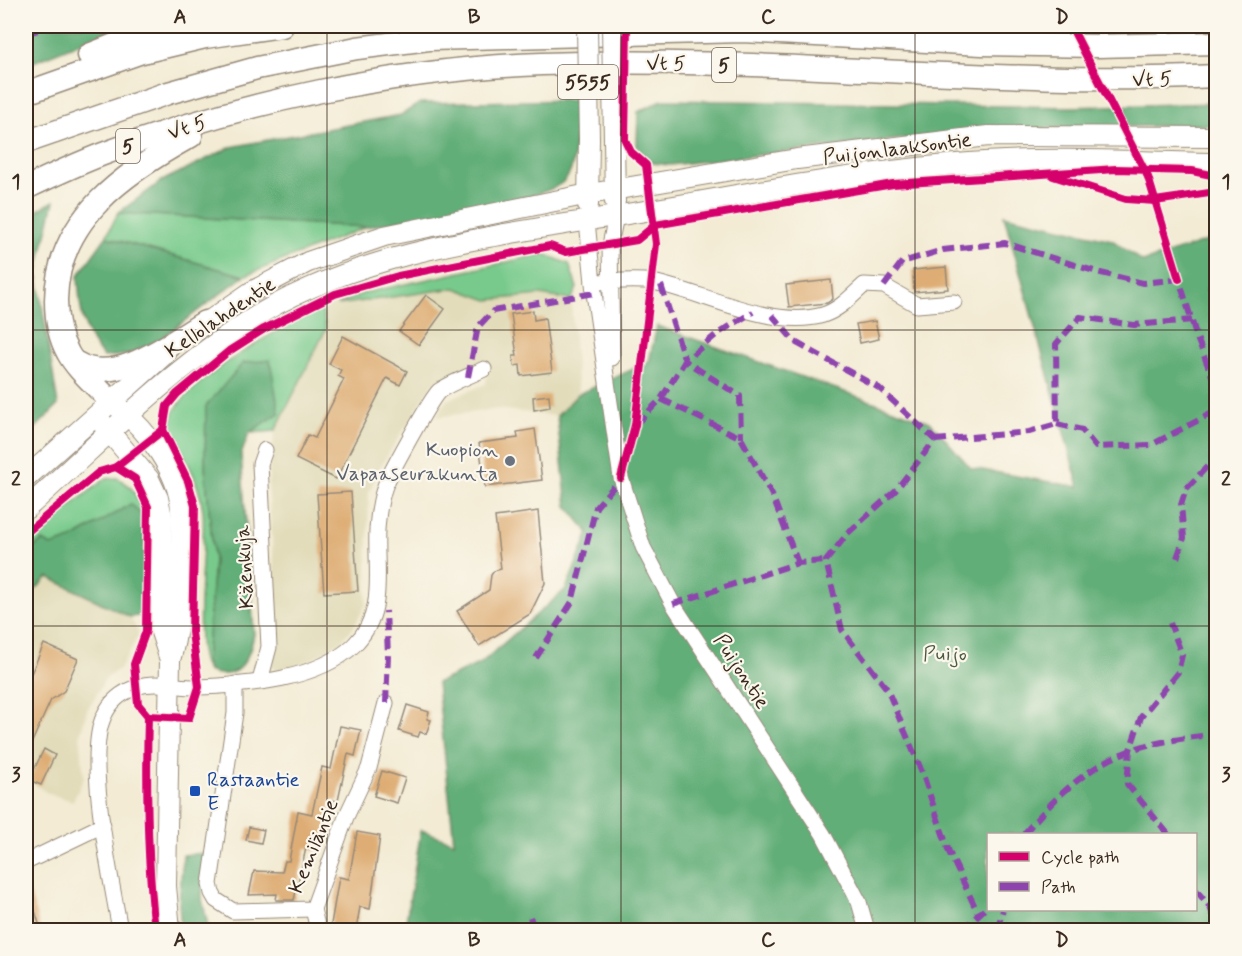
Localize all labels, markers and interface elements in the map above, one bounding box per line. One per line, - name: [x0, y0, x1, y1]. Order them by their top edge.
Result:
- text: A: [173, 4, 187, 31]
- text: B: [468, 4, 481, 31]
- text: C: [761, 4, 776, 31]
- text: D: [1055, 4, 1069, 31]
- road number: 5: [712, 48, 736, 82]
- street label: Vt 5: [646, 50, 686, 78]
- road number: 5555: [558, 65, 618, 99]
- street label: Vt 5: [1132, 66, 1172, 94]
- street label: Vt 5: [164, 108, 211, 147]
- street label: Puijonlaaksontie: [821, 126, 973, 172]
- road number: 5: [116, 129, 140, 163]
- text: 1: [12, 169, 20, 196]
- text: 1: [1222, 169, 1230, 196]
- street label: Kellolahdentie: [160, 271, 281, 365]
- place label: Kuopion Vapaaseurakunta: [336, 436, 499, 488]
- marker: Kuopion Vapaaseurakunta: [503, 454, 517, 468]
- text: 2: [11, 466, 21, 493]
- text: 2: [1221, 466, 1231, 493]
- street label: Käenkuja: [229, 524, 261, 609]
- street label: Puijontie: [707, 629, 776, 714]
- park label: Puijo: [923, 640, 967, 668]
- text: 3: [11, 762, 21, 789]
- text: 3: [1221, 762, 1231, 789]
- place label: Rastaantie E: [207, 766, 300, 818]
- marker: Rastaantie E: [188, 784, 202, 798]
- street label: Kemiläntie: [282, 795, 346, 898]
- legend: [987, 833, 1197, 911]
- text: Cycle path: [1041, 846, 1119, 870]
- text: Path: [1041, 876, 1076, 900]
- text: A: [173, 927, 187, 954]
- text: B: [468, 927, 481, 954]
- text: C: [761, 927, 776, 954]
- text: D: [1055, 927, 1069, 954]

